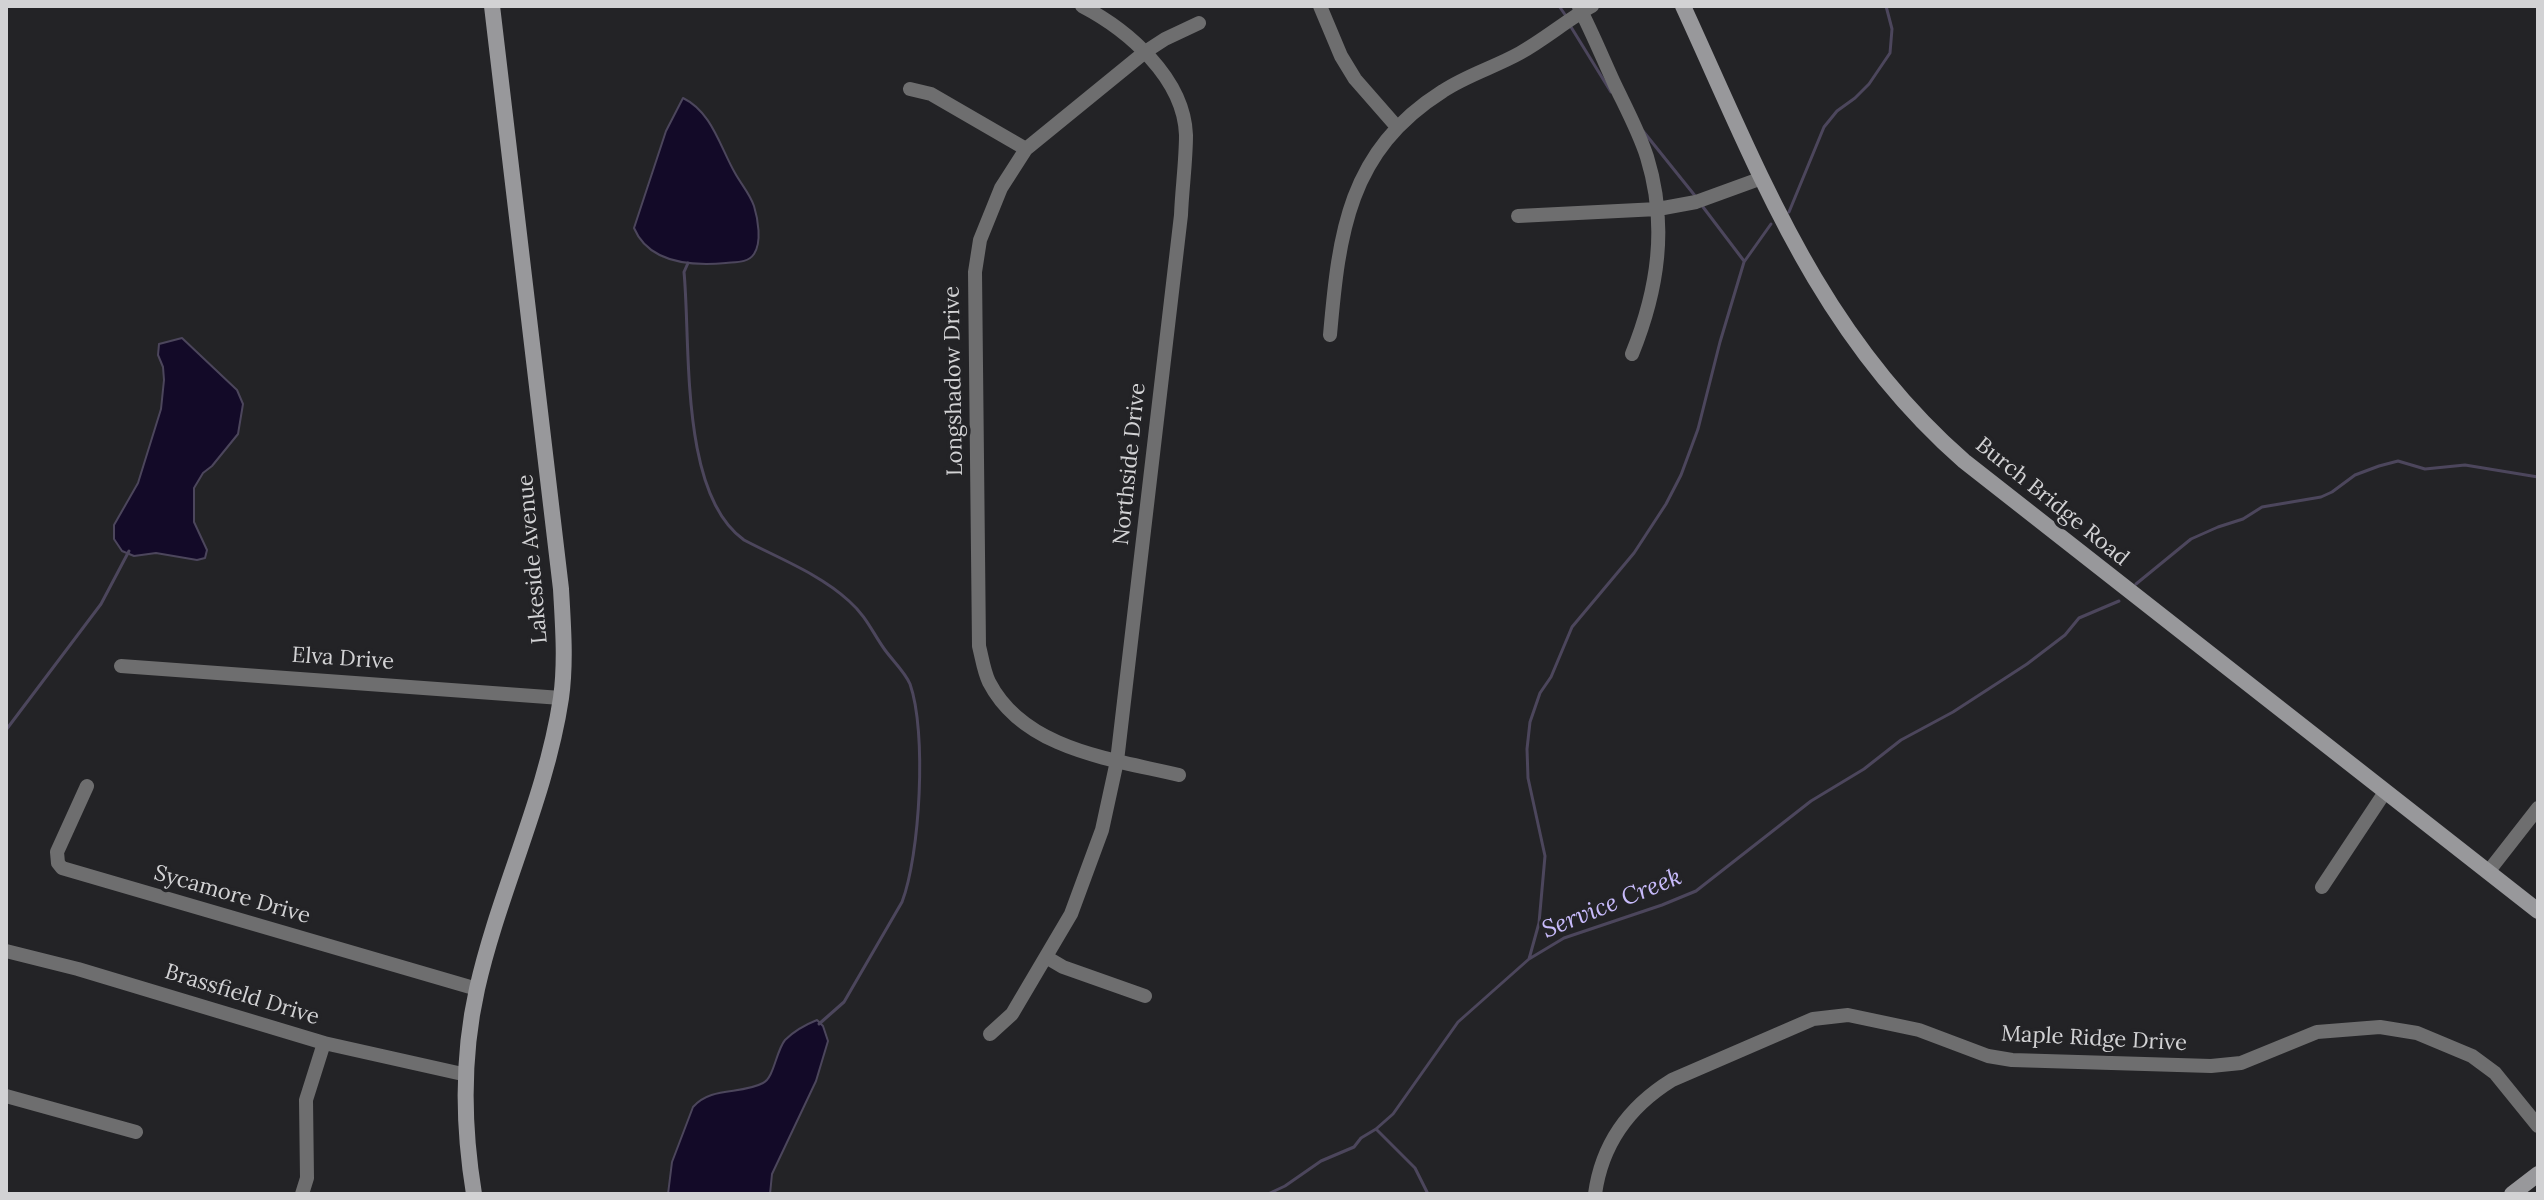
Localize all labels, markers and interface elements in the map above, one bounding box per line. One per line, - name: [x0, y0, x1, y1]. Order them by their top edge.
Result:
- street label: Longshadow Drive: [939, 286, 969, 476]
- street label: Northside Drive: [1108, 382, 1152, 546]
- street label: Burch Bridge Road: [1970, 432, 2134, 572]
- street label: Lakeside Avenue: [512, 473, 554, 645]
- street label: Elva Drive: [291, 642, 395, 676]
- street label: Sycamore Drive: [151, 860, 313, 930]
- water label: Service Creek: [1538, 863, 1686, 945]
- street label: Brassfield Drive: [162, 959, 322, 1031]
- street label: Maple Ridge Drive: [2000, 1021, 2188, 1057]

